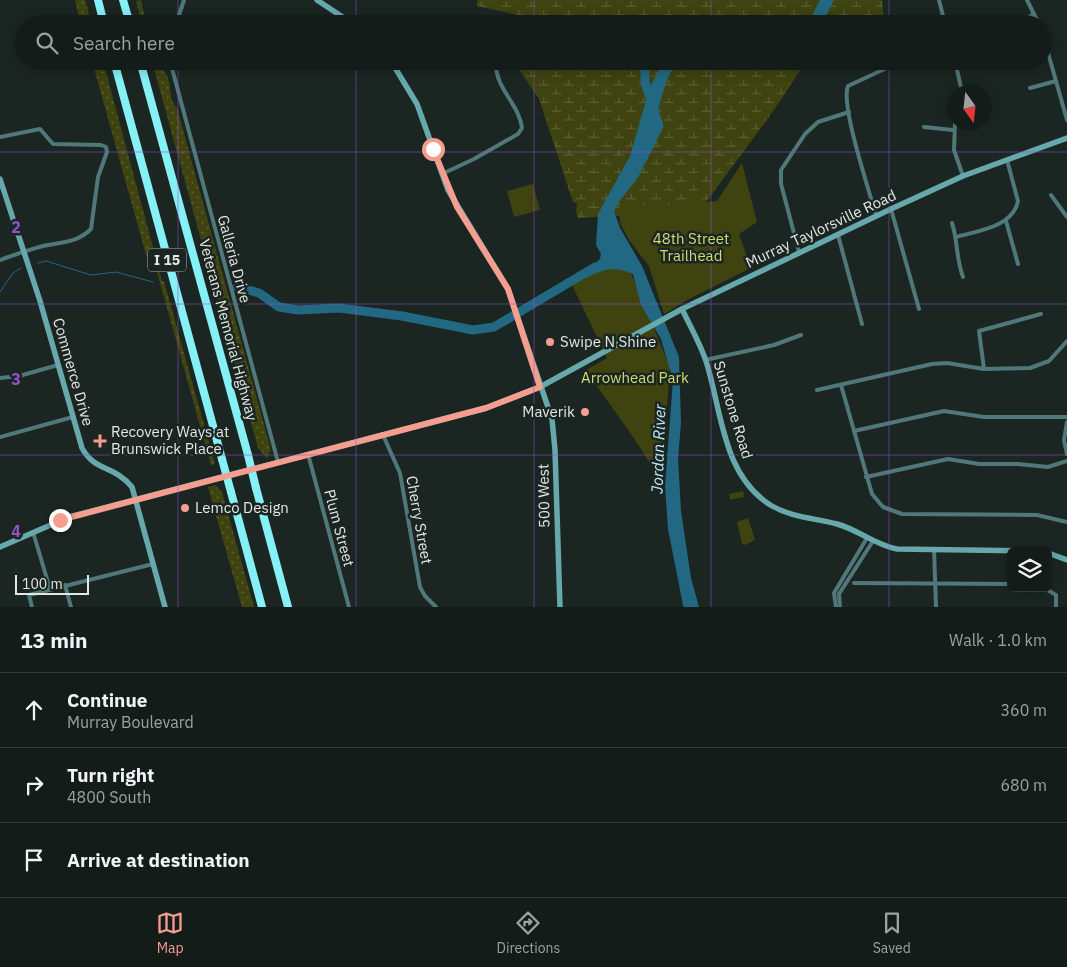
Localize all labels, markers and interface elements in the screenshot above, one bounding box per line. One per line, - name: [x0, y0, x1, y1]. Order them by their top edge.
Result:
- search box: [15, 15, 1052, 70]
- icon: search: [33, 29, 61, 57]
- text: Search here: [73, 31, 175, 55]
- north arrow: [947, 85, 992, 130]
- route start: [422, 138, 445, 161]
- street label: Murray Taylorsville Road: [742, 185, 899, 272]
- street label: Galleria Drive: [214, 213, 255, 305]
- text: 2: [11, 217, 21, 237]
- park label: 48th Street Trailhead: [653, 229, 729, 265]
- street label: Veterans Memorial Highway: [195, 237, 262, 423]
- road number: I 15: [148, 248, 186, 272]
- street label: Commerce Drive: [49, 316, 98, 428]
- place label: Swipe N Shine: [560, 332, 656, 351]
- marker: Swipe N Shine: [544, 336, 556, 348]
- street label: Sunstone Road: [710, 359, 757, 461]
- park label: Arrowhead Park: [581, 368, 689, 387]
- text: 3: [11, 369, 21, 389]
- place label: Maverik: [522, 402, 575, 421]
- water label: Jordan River: [646, 403, 670, 494]
- marker: Maverik: [579, 406, 591, 418]
- place label: Recovery Ways at Brunswick Place: [111, 422, 229, 458]
- marker: Recovery Ways at Brunswick Place: [93, 434, 107, 448]
- street label: 500 West: [533, 464, 554, 528]
- street label: Cherry Street: [402, 474, 437, 566]
- street label: Plum Street: [320, 487, 359, 569]
- place label: Lemco Design: [195, 498, 289, 517]
- marker: Lemco Design: [179, 502, 191, 514]
- route end: [49, 509, 72, 532]
- text: 4: [11, 521, 21, 541]
- map controls: [1007, 547, 1052, 592]
- button: layers: [1007, 547, 1052, 592]
- scale bar: [15, 572, 89, 595]
- text: 100 m: [22, 575, 63, 593]
- text: 13 min: [20, 626, 87, 654]
- text: Walk · 1.0 km: [949, 630, 1047, 650]
- text: Continue: [67, 688, 147, 712]
- icon: ahead: [20, 696, 48, 724]
- text: 360 m: [1000, 700, 1047, 720]
- text: Murray Boulevard: [67, 712, 194, 732]
- text: Turn right: [67, 763, 154, 787]
- icon: right: [20, 771, 48, 799]
- text: 680 m: [1000, 775, 1047, 795]
- text: 4800 South: [67, 787, 151, 807]
- icon: arrive: [20, 846, 48, 874]
- text: Arrive at destination: [67, 848, 250, 872]
- tab: Map: [156, 909, 184, 957]
- tab: Directions: [497, 909, 560, 957]
- tab: Saved: [873, 909, 911, 957]

